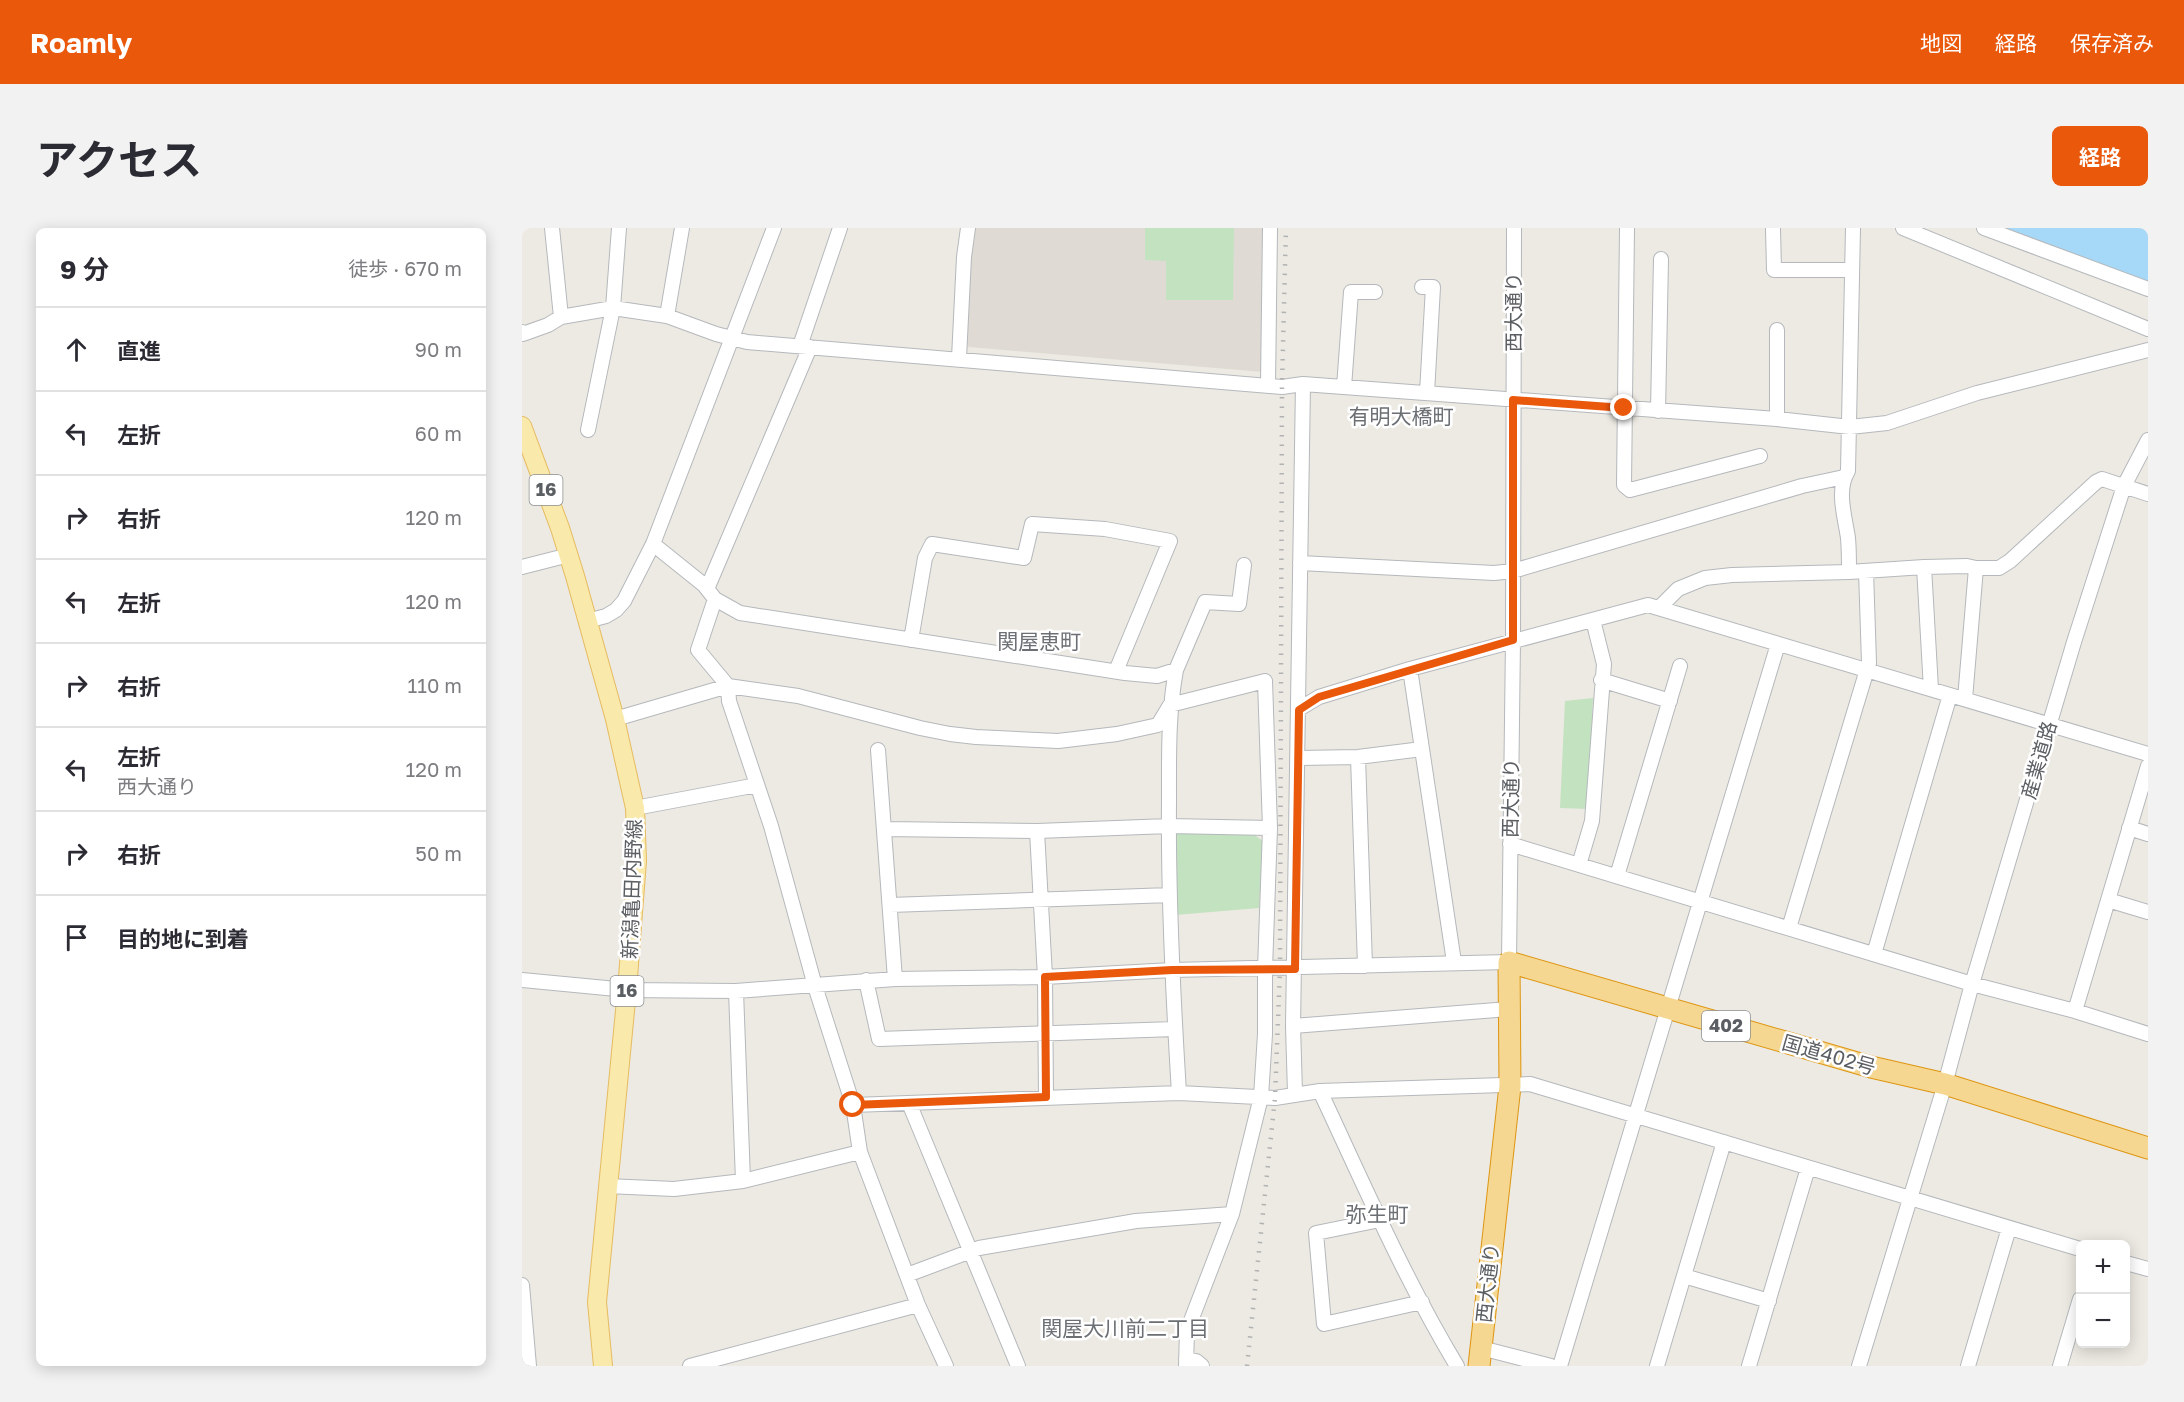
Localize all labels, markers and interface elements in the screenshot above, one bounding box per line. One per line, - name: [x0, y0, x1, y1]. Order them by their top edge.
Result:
- text: Roamly: [30, 26, 132, 59]
- text: 地図: [1920, 30, 1962, 56]
- text: 経路: [1995, 30, 2037, 56]
- text: 保存済み: [2070, 30, 2154, 56]
- button: 経路: [2052, 126, 2148, 186]
- text: アクセス: [36, 134, 202, 184]
- text: 9 分: [60, 254, 109, 285]
- text: 徒歩 · 670 m: [348, 256, 462, 280]
- street label: 西大通り: [1501, 272, 1525, 352]
- icon: ahead: [60, 333, 93, 366]
- text: 直進: [117, 337, 161, 364]
- text: 90 m: [415, 337, 462, 361]
- route end: [1610, 394, 1636, 420]
- district label: 有明大橋町: [1349, 403, 1454, 429]
- icon: left: [60, 417, 93, 450]
- text: 左折: [117, 421, 161, 448]
- text: 60 m: [415, 421, 462, 445]
- road number: 16: [530, 475, 562, 505]
- icon: right: [60, 501, 93, 534]
- text: 右折: [117, 505, 161, 532]
- text: 120 m: [406, 505, 462, 529]
- icon: left: [60, 585, 93, 618]
- text: 左折: [117, 589, 161, 616]
- text: 120 m: [406, 589, 462, 613]
- district label: 関屋恵町: [997, 628, 1081, 654]
- icon: right: [60, 669, 93, 702]
- text: 右折: [117, 673, 161, 700]
- text: 110 m: [408, 673, 462, 697]
- street label: 産業道路: [2015, 718, 2061, 801]
- text: 左折: [117, 743, 161, 770]
- icon: left: [60, 753, 93, 786]
- text: 120 m: [406, 757, 462, 781]
- street label: 西大通り: [1497, 758, 1523, 838]
- text: 西大通り: [117, 774, 197, 798]
- street label: 新潟亀田内野線: [617, 819, 645, 959]
- icon: right: [60, 837, 93, 870]
- text: 右折: [117, 841, 161, 868]
- text: 50 m: [415, 841, 462, 865]
- icon: arrive: [60, 921, 93, 954]
- text: 目的地に到着: [117, 925, 249, 952]
- road number: 16: [610, 976, 644, 1006]
- road number: 402: [1702, 1011, 1750, 1041]
- street label: 国道402号: [1780, 1029, 1879, 1079]
- route start: [839, 1091, 865, 1117]
- district label: 弥生町: [1346, 1201, 1409, 1227]
- map controls: [2076, 1240, 2130, 1348]
- button: +: [2076, 1240, 2130, 1294]
- street label: 西大通り: [1471, 1242, 1503, 1324]
- button: −: [2076, 1294, 2130, 1348]
- district label: 関屋大川前二丁目: [1041, 1315, 1209, 1341]

